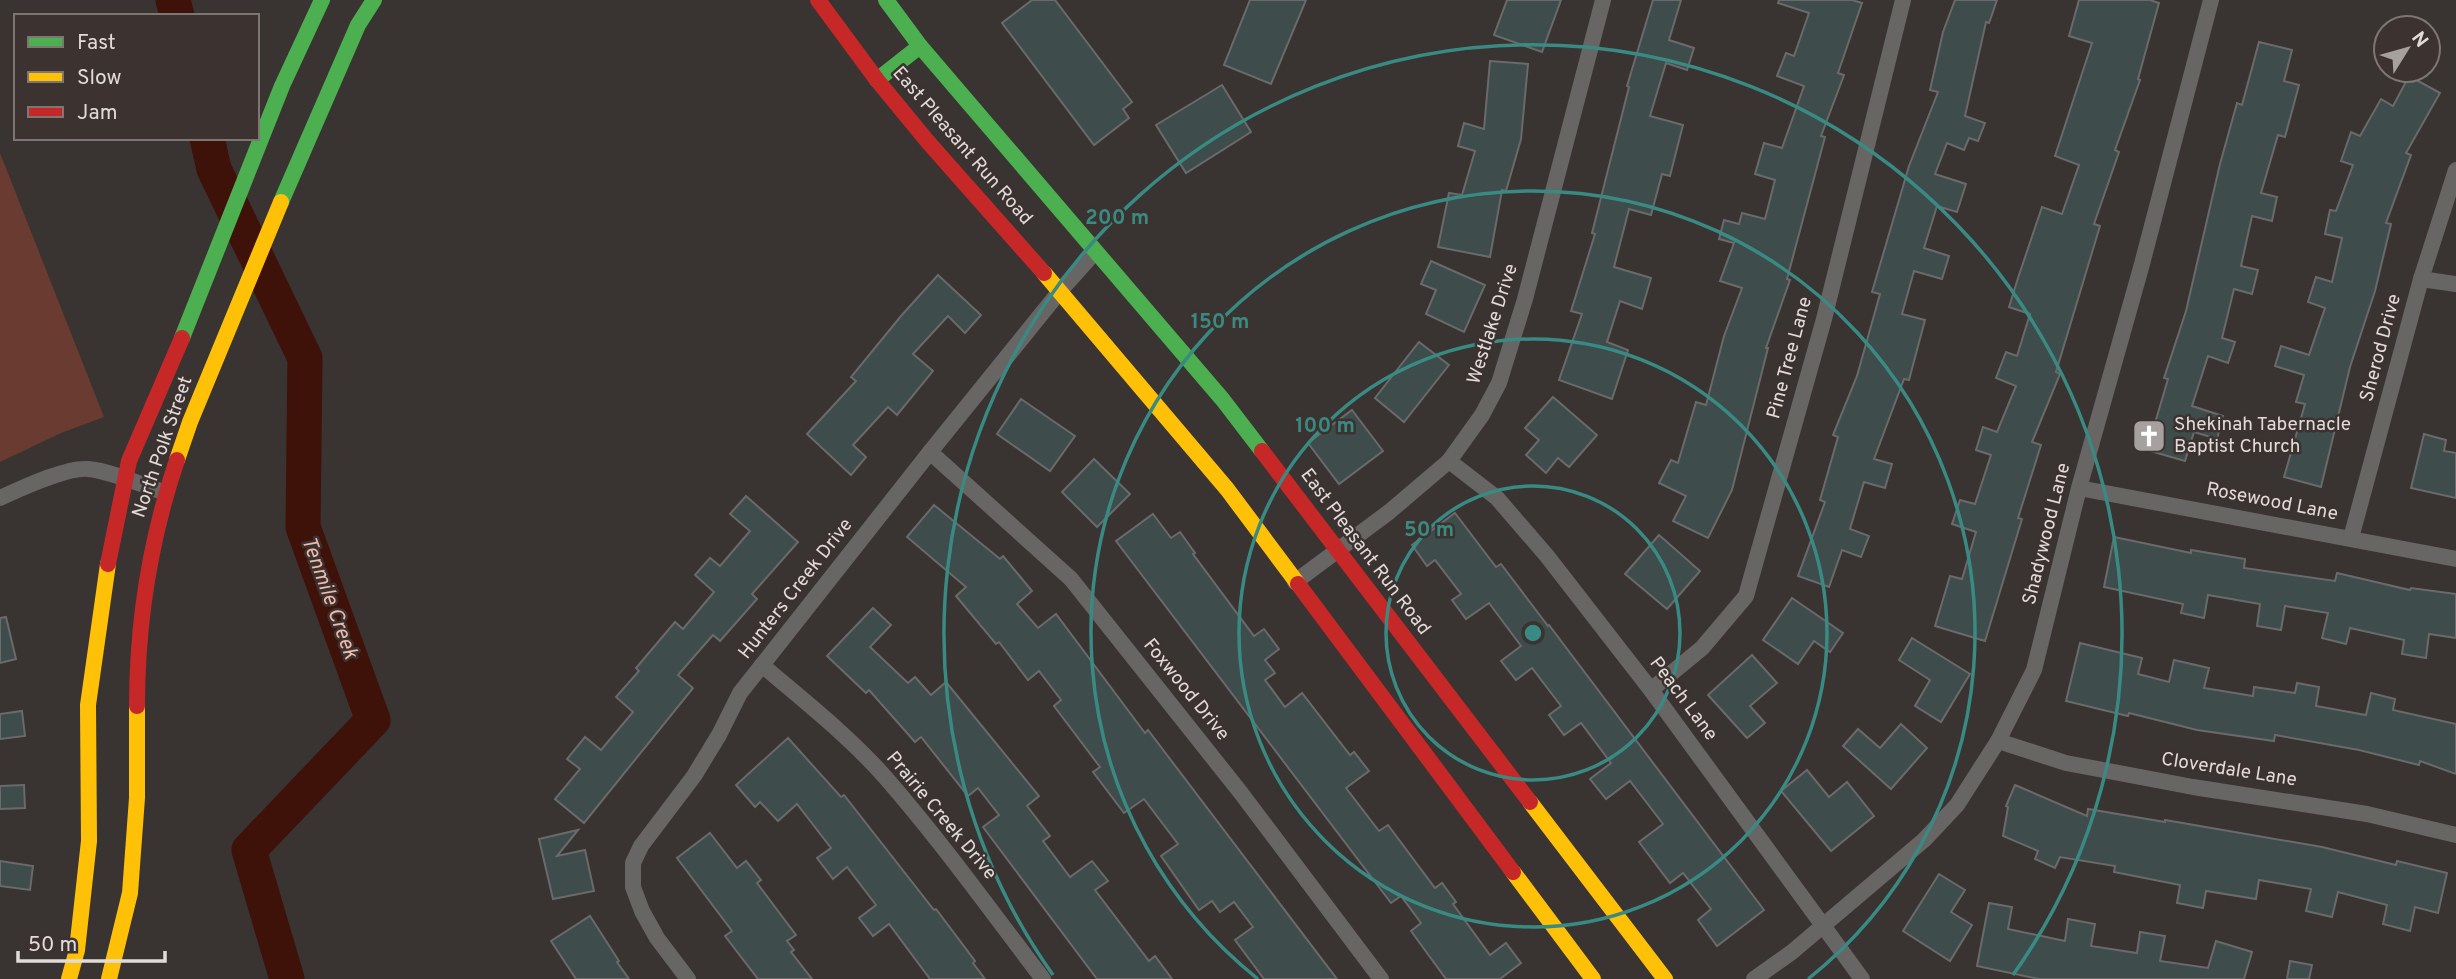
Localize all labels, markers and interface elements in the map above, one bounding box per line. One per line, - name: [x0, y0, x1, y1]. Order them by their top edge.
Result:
- legend: [14, 14, 259, 140]
- north arrow: [2372, 14, 2442, 84]
- text: N: [2405, 27, 2433, 53]
- text: Fast: [77, 30, 116, 57]
- street label: East Pleasant Run Road: [887, 62, 1037, 230]
- text: Slow: [77, 65, 122, 92]
- text: Jam: [77, 100, 118, 127]
- text: 200 m: [1085, 205, 1149, 232]
- street label: Westlake Drive: [1462, 261, 1524, 387]
- street label: Sherod Drive: [2355, 291, 2407, 405]
- street label: Pine Tree Lane: [1762, 294, 1818, 422]
- text: 150 m: [1191, 309, 1249, 336]
- street label: North Polk Street: [128, 373, 198, 521]
- text: 100 m: [1295, 413, 1355, 440]
- place label: Shekinah Tabernacle Baptist Church: [2174, 413, 2351, 459]
- church icon: Shekinah Tabernacle Baptist Church: [2130, 417, 2168, 455]
- street label: Shadywood Lane: [2018, 460, 2076, 608]
- street label: East Pleasant Run Road: [1295, 464, 1435, 640]
- street label: Rosewood Lane: [2204, 477, 2340, 527]
- street label: Hunters Creek Drive: [734, 514, 858, 664]
- text: 50 m: [1404, 517, 1454, 544]
- water label: Tenmile Creek: [294, 533, 364, 663]
- centre of rings: [1521, 621, 1545, 645]
- street label: Foxwood Drive: [1138, 634, 1234, 746]
- street label: Peach Lane: [1644, 652, 1722, 746]
- street label: Prairie Creek Drive: [880, 747, 1002, 885]
- street label: Cloverdale Lane: [2159, 747, 2299, 793]
- scale bar: [18, 920, 164, 964]
- text: 50 m: [28, 932, 77, 959]

